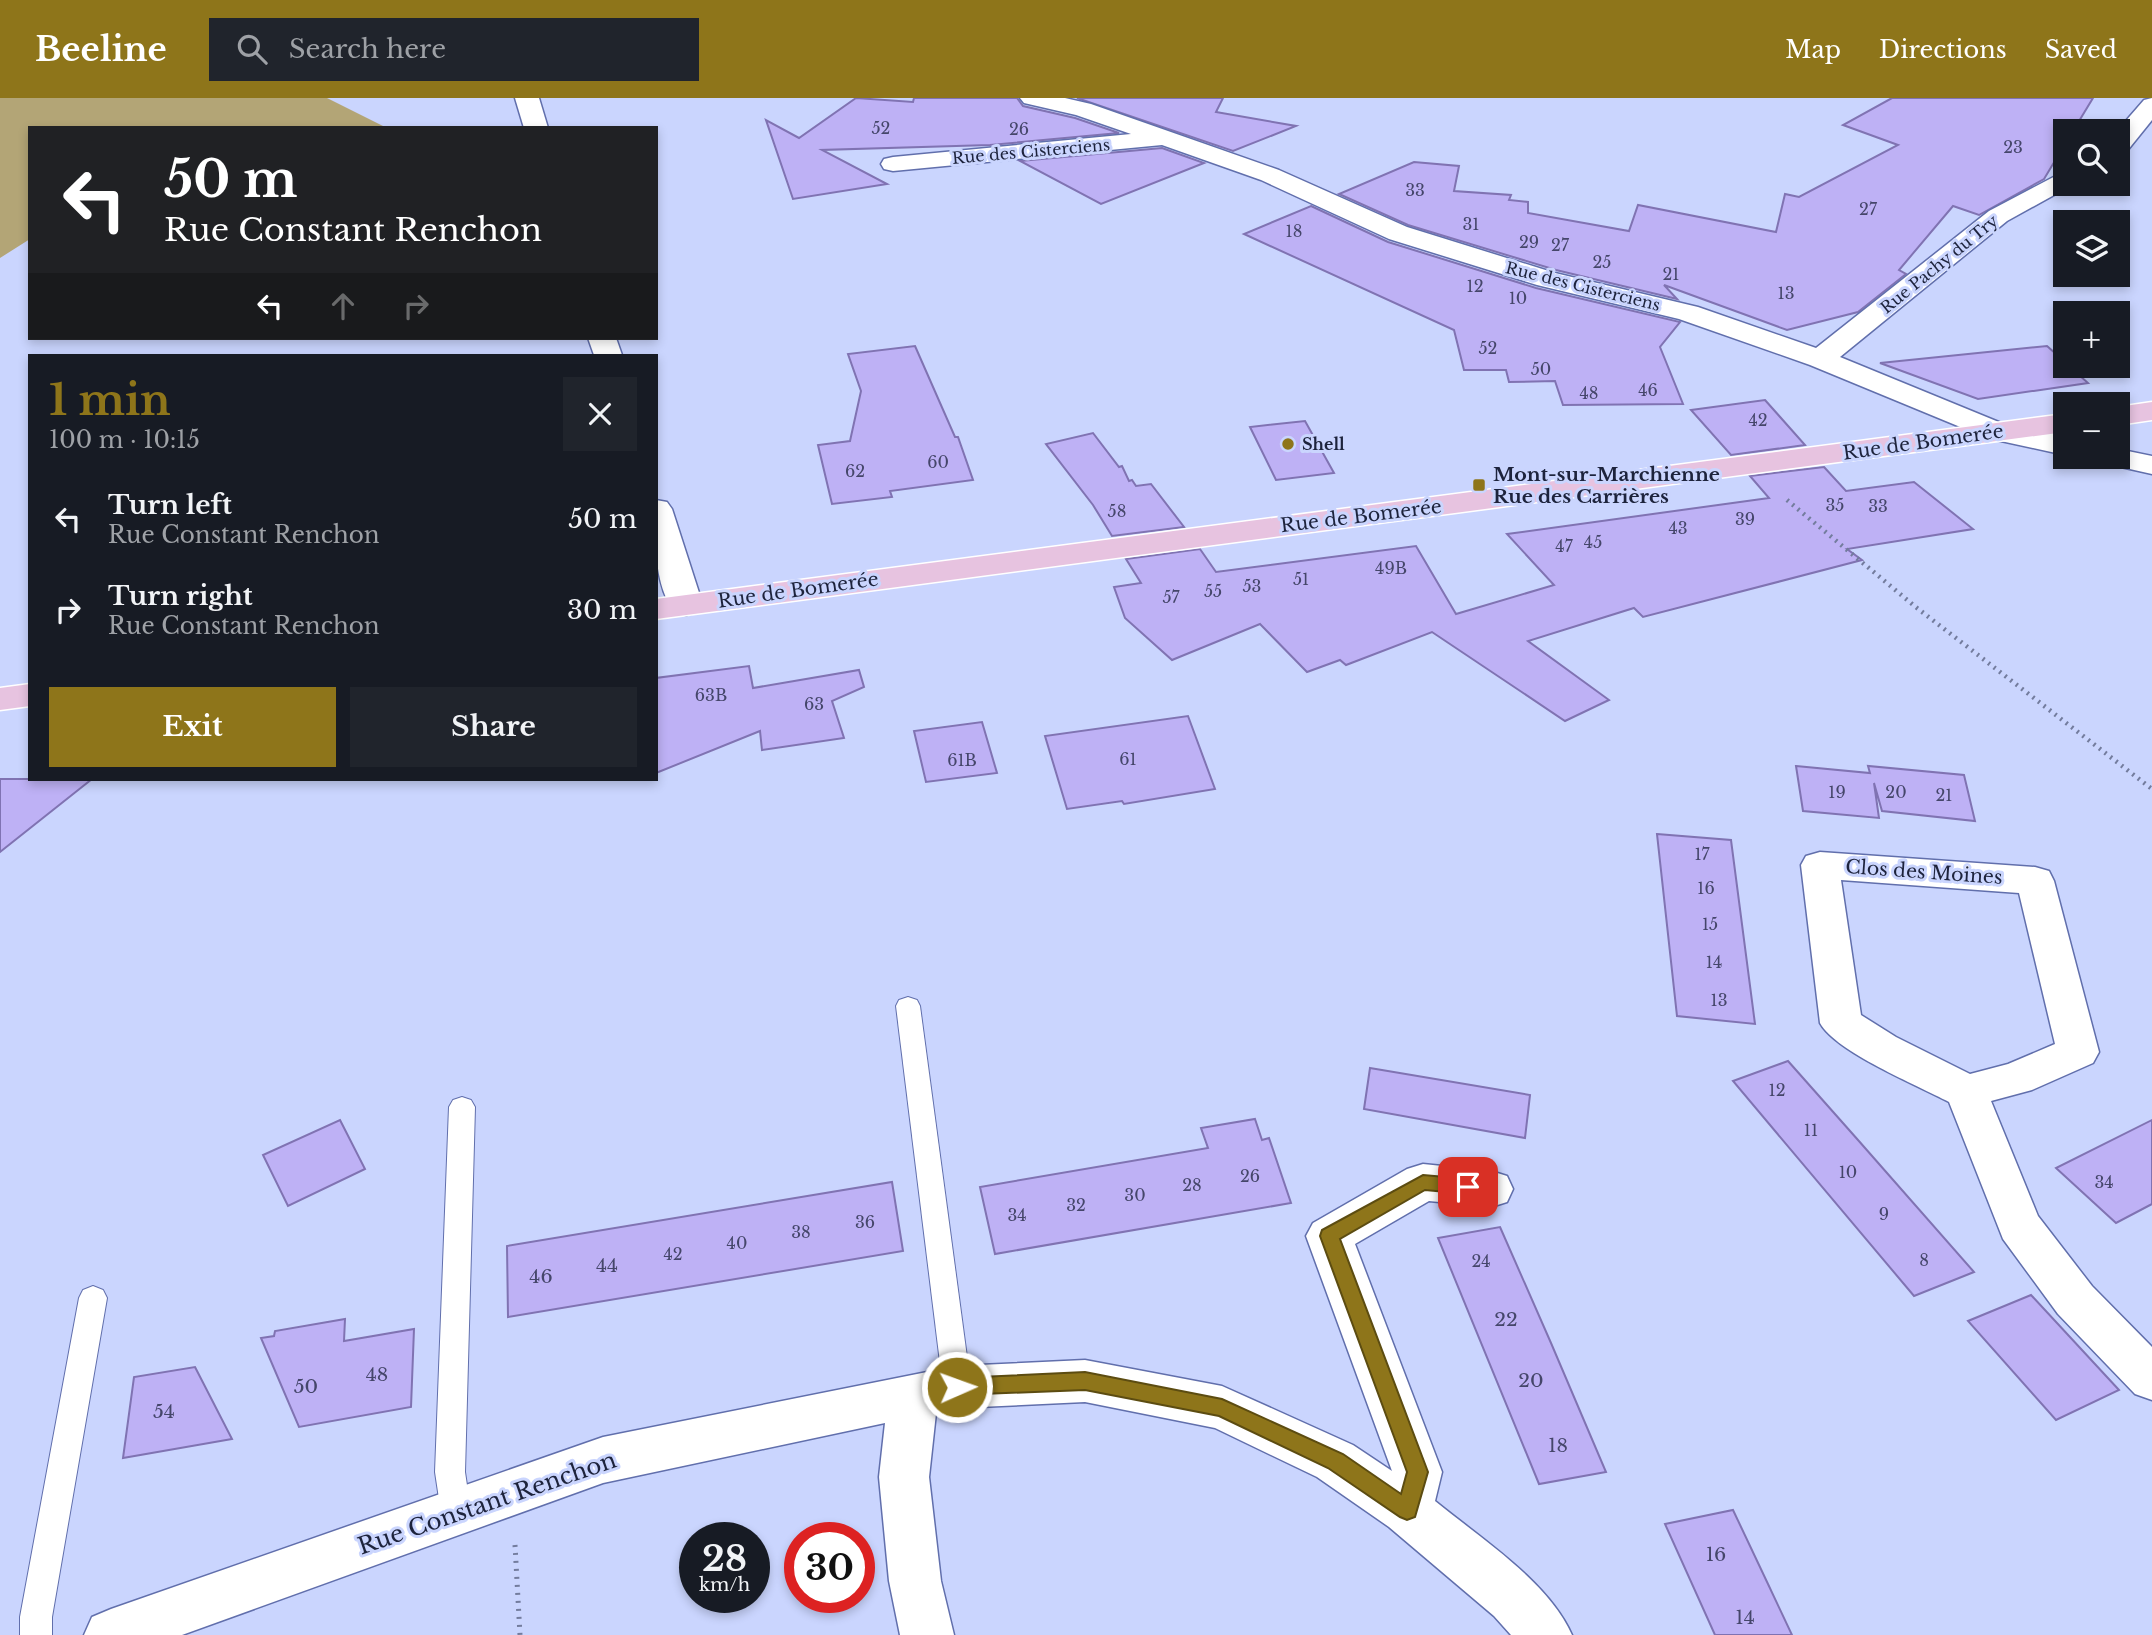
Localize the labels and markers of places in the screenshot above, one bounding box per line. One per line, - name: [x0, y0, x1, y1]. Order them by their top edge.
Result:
- place label: Shell: [1302, 434, 1345, 454]
- marker: Shell: [1280, 436, 1296, 452]
- place label: Mont-sur-Marchienne Rue des Carrières: [1493, 463, 1720, 508]
- marker: Mont-sur-Marchienne Rue des Carrières: [1471, 477, 1487, 493]
- pin: [1438, 1157, 1498, 1217]

